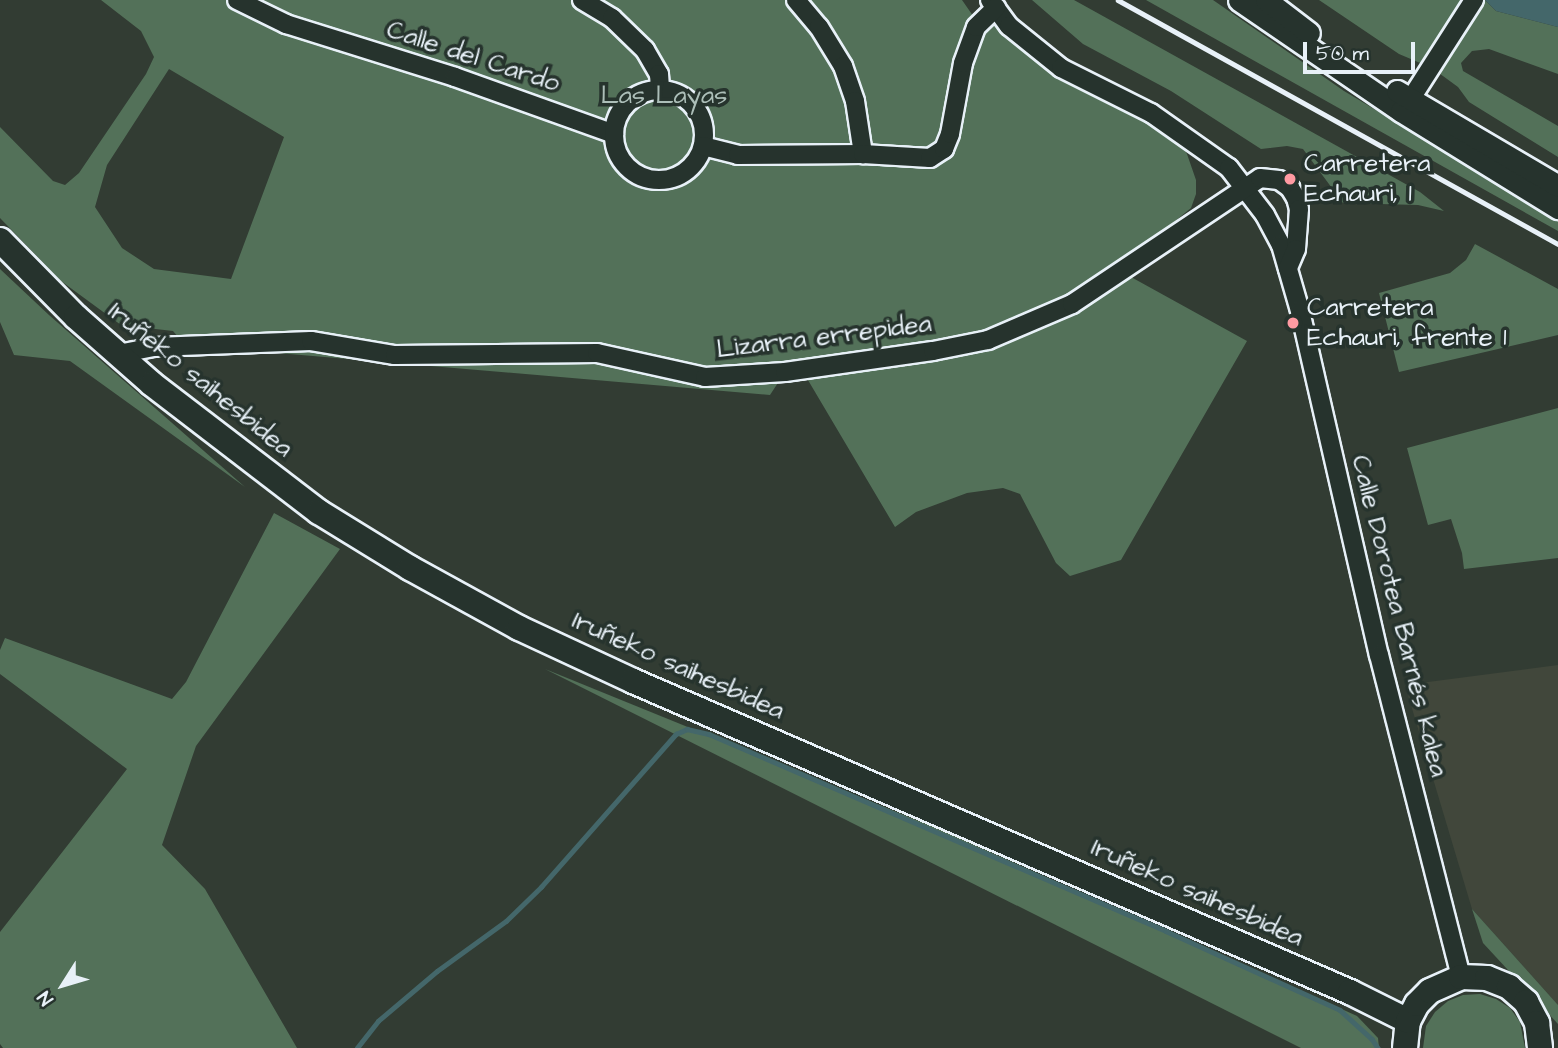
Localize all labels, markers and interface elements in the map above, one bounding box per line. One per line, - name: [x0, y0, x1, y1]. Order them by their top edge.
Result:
- street label: Calle del Cardo: [383, 14, 563, 100]
- scale bar: [1306, 28, 1418, 72]
- text: 50 m: [1316, 39, 1369, 68]
- park label: Las Layas: [601, 80, 727, 112]
- place label: Carretera Echauri, 1: [1304, 148, 1431, 210]
- marker: Carretera Echauri, 1: [1282, 171, 1298, 187]
- place label: Carretera Echauri, frente 1: [1307, 292, 1507, 354]
- street label: Iruñeko saihesbidea: [101, 296, 299, 464]
- street label: Lizarra errepidea: [715, 308, 933, 366]
- marker: Carretera Echauri, frente 1: [1285, 315, 1301, 331]
- street label: Calle Dorotea Barnés kalea: [1344, 452, 1454, 780]
- street label: Iruñeko saihesbidea: [567, 605, 789, 727]
- street label: Iruñeko saihesbidea: [1086, 832, 1308, 954]
- north arrow: [28, 950, 98, 1020]
- text: N: [31, 985, 60, 1011]

